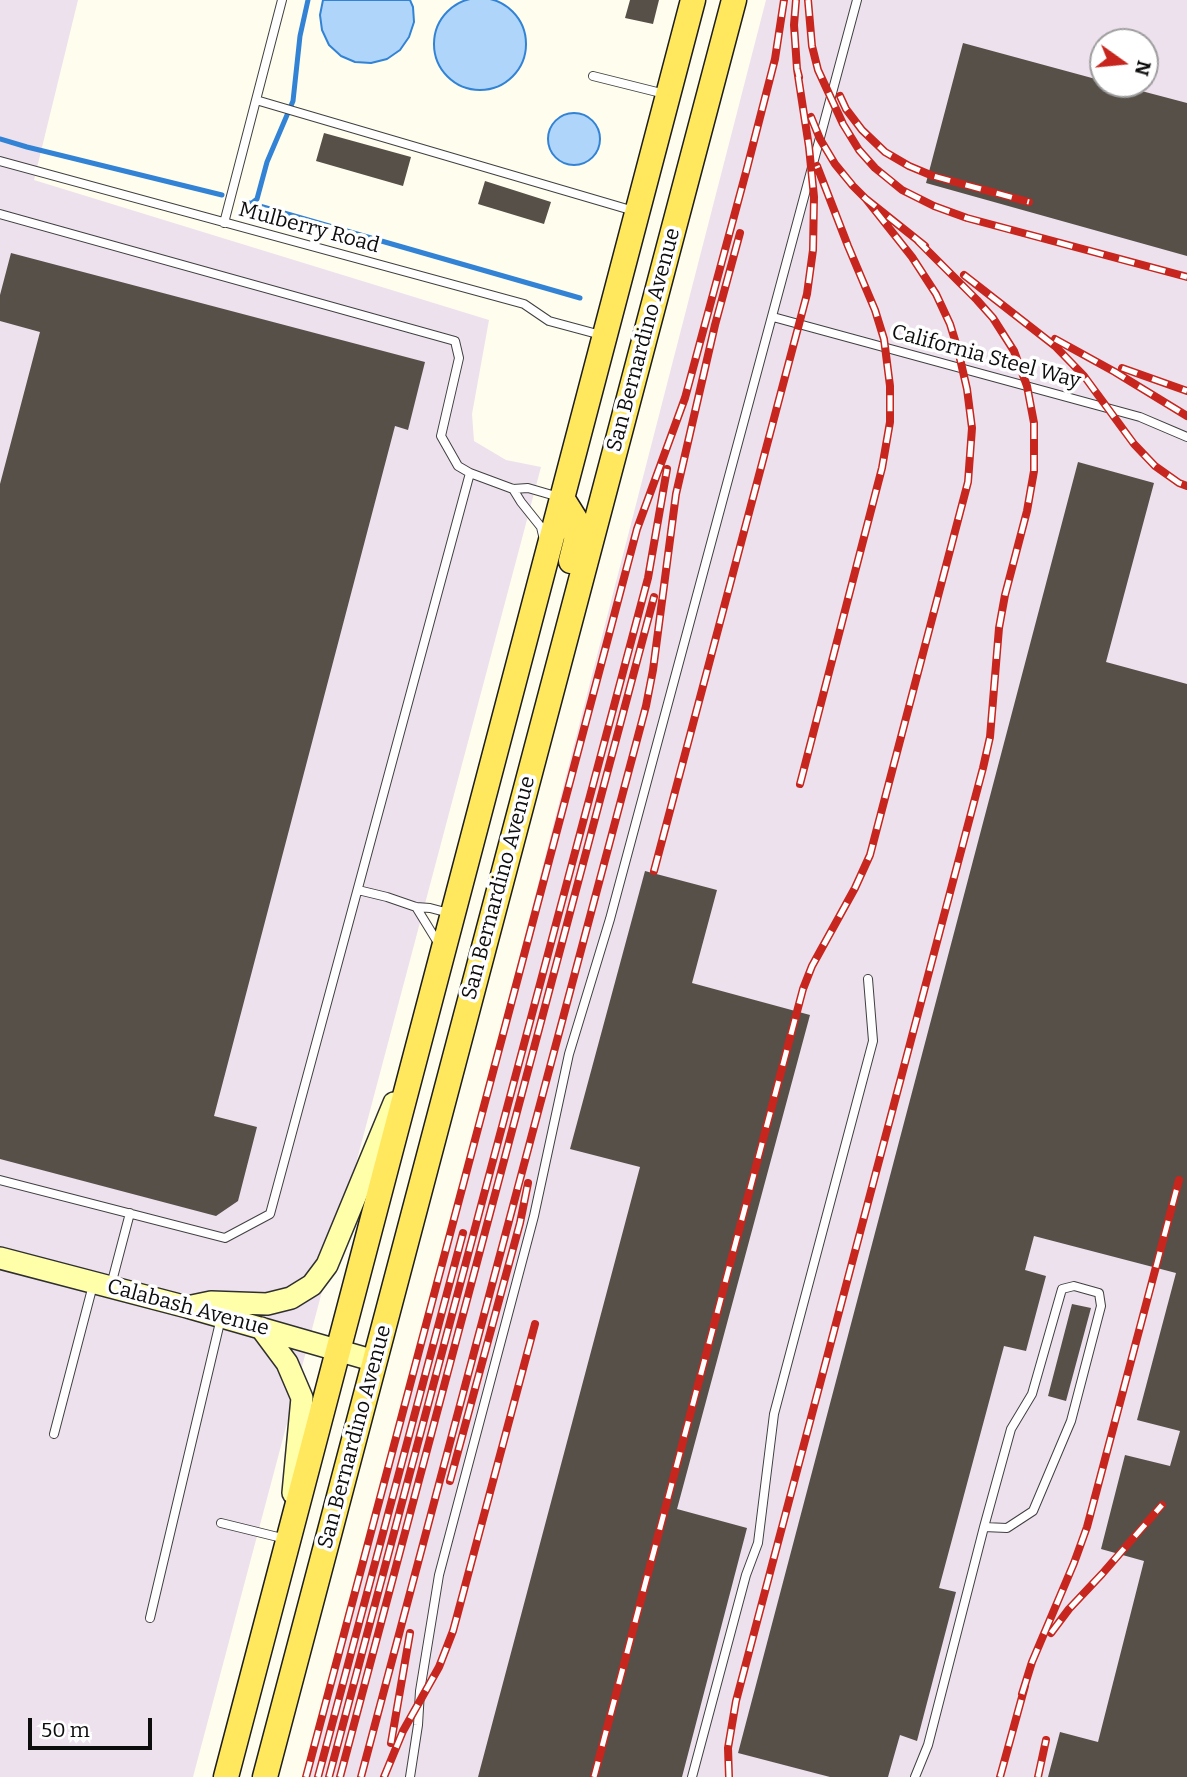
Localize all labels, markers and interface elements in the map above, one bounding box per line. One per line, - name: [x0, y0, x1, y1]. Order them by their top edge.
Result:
- north arrow: [1089, 28, 1159, 98]
- text: N: [1130, 58, 1156, 78]
- street label: Mulberry Road: [236, 197, 382, 259]
- street label: San Bernardino Avenue: [602, 225, 686, 455]
- street label: California Steel Way: [889, 320, 1083, 394]
- street label: San Bernardino Avenue: [457, 773, 541, 1003]
- street label: Calabash Avenue: [104, 1274, 272, 1342]
- street label: San Bernardino Avenue: [313, 1322, 397, 1552]
- scale bar: [32, 1704, 156, 1748]
- text: 50 m: [41, 1717, 90, 1743]

